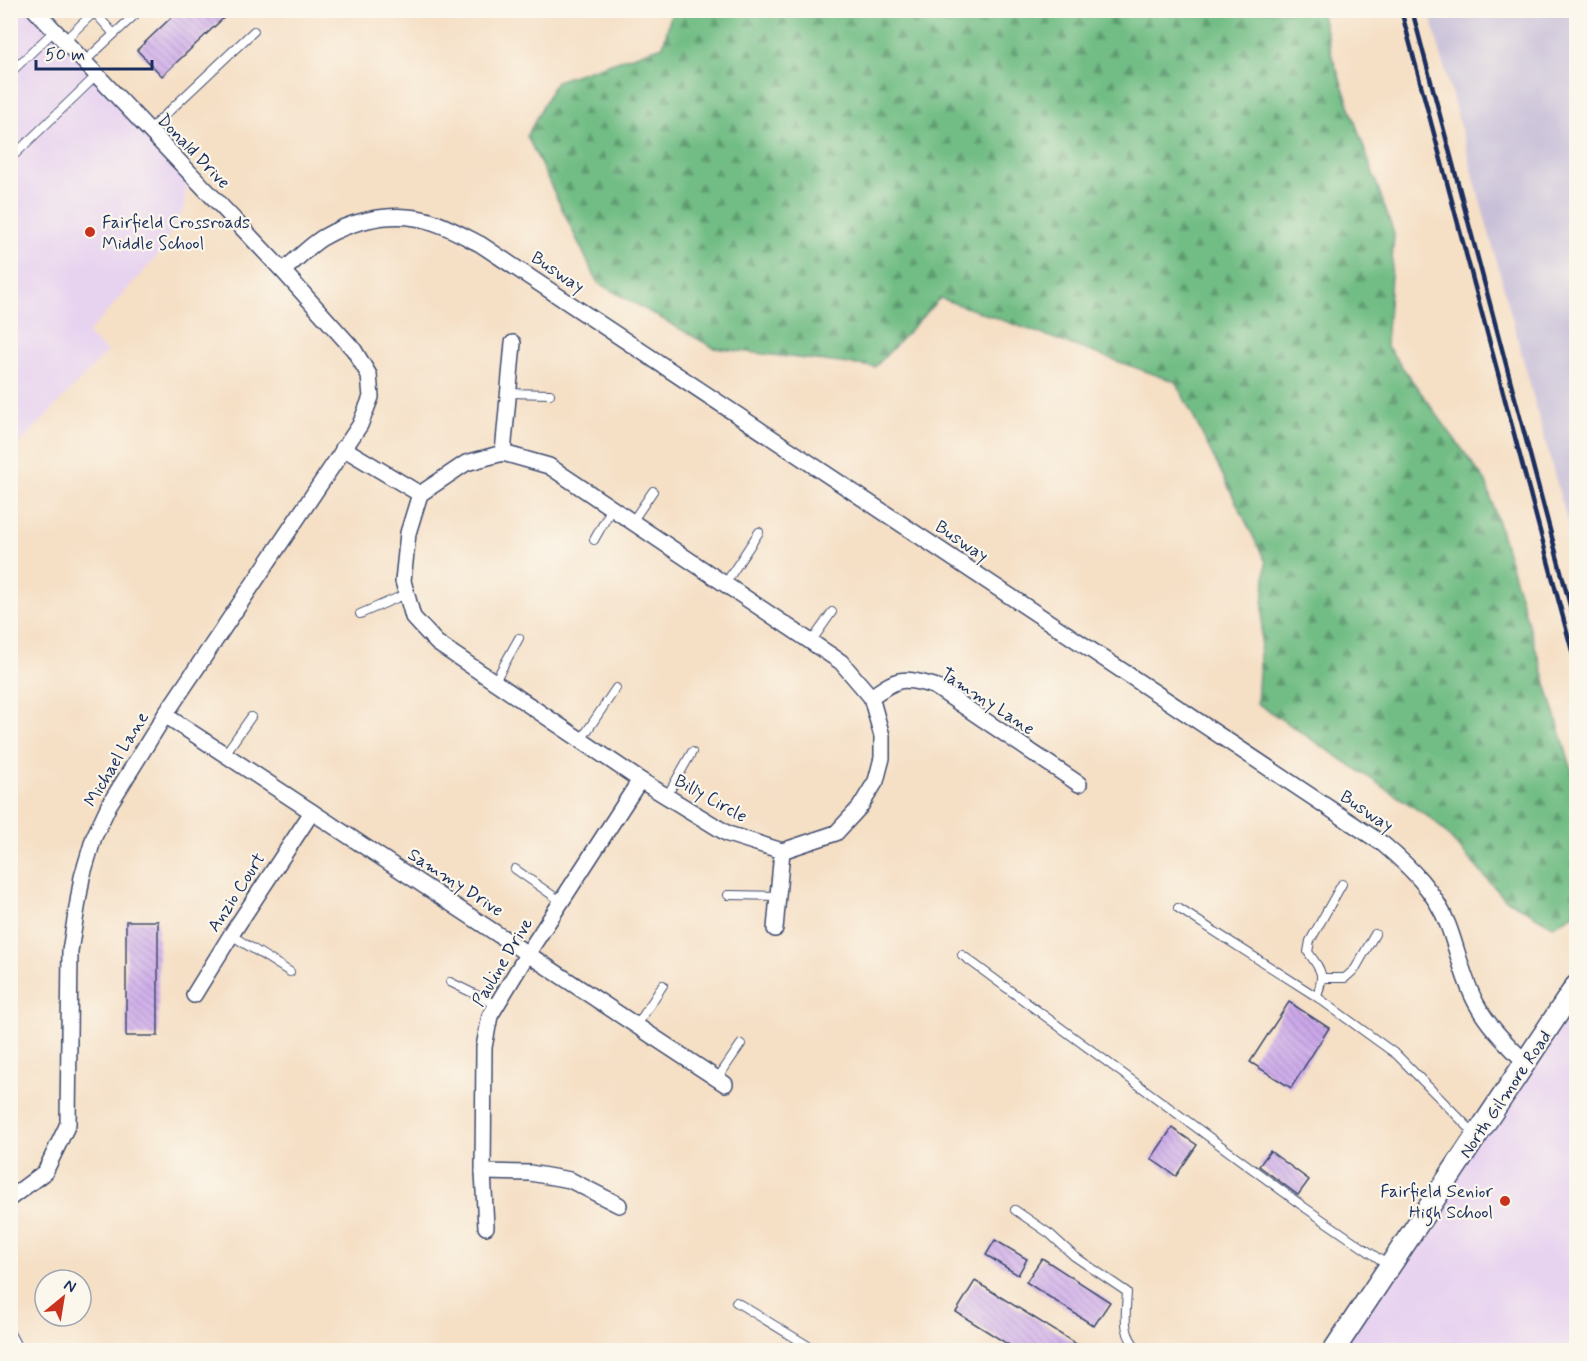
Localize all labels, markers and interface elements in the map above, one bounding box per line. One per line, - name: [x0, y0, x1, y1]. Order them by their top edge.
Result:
- scale bar: [36, 33, 152, 71]
- text: 50 m: [45, 43, 85, 67]
- street label: Donald Drive: [151, 109, 235, 195]
- place label: Fairfield Crossroads Middle School: [102, 211, 250, 256]
- marker: Fairfield Crossroads Middle School: [83, 225, 97, 239]
- street label: Busway: [526, 246, 589, 299]
- street label: Busway: [930, 515, 993, 568]
- street label: Tammy Lane: [936, 662, 1039, 741]
- street label: Michael Lane: [79, 707, 155, 812]
- street label: Billy Circle: [670, 769, 751, 829]
- street label: Busway: [1335, 785, 1398, 838]
- street label: Sammy Drive: [403, 843, 508, 923]
- street label: Anzio Court: [202, 848, 271, 937]
- street label: Pauline Drive: [467, 914, 539, 1011]
- street label: North Gilmore Road: [1454, 1026, 1558, 1163]
- place label: Fairfield Senior High School: [1380, 1180, 1494, 1227]
- marker: Fairfield Senior High School: [1498, 1194, 1512, 1208]
- north arrow: [33, 1268, 93, 1328]
- text: N: [60, 1275, 80, 1298]

